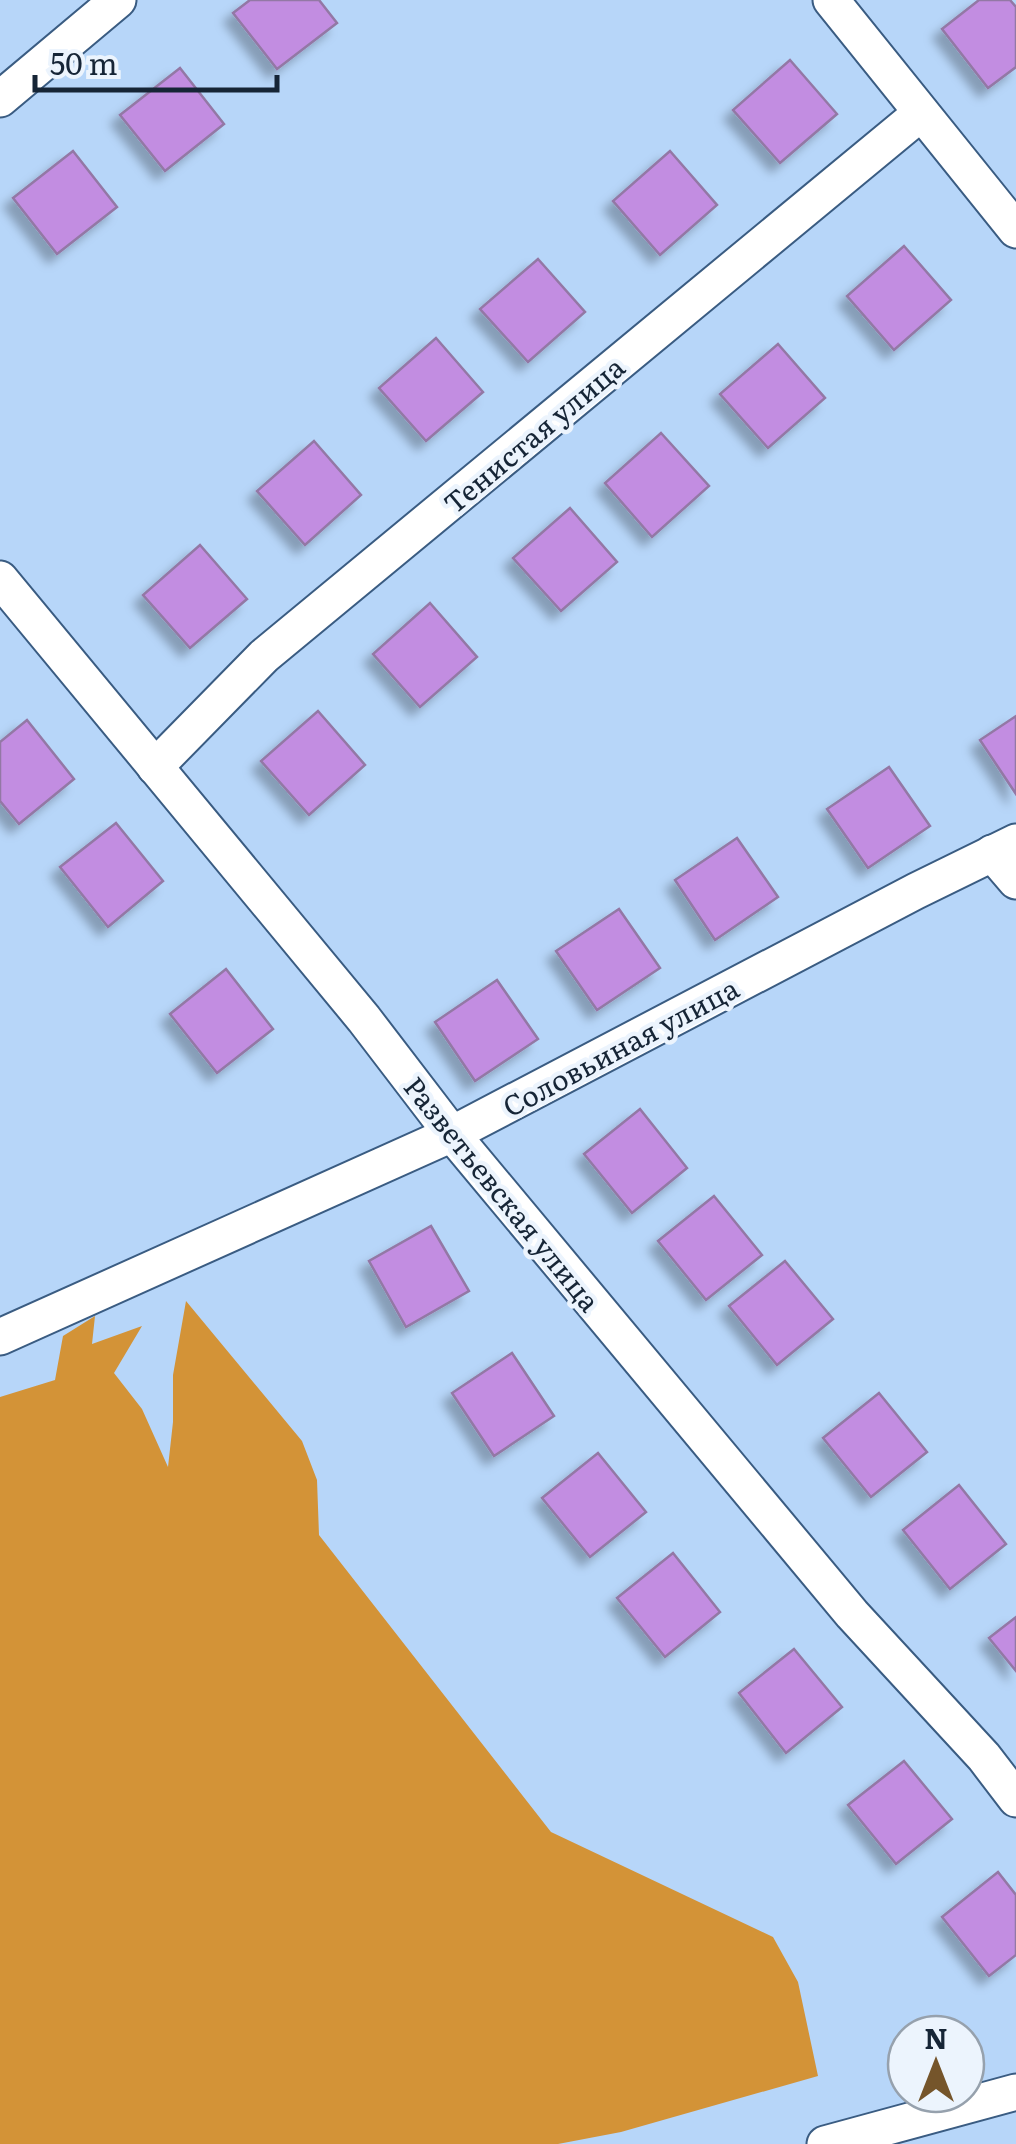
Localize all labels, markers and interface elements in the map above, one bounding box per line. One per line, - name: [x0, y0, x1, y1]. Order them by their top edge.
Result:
- scale bar: [35, 30, 278, 92]
- text: 50 m: [50, 40, 118, 84]
- street label: Тенистая улица: [433, 346, 633, 522]
- street label: Соловьиная улица: [495, 966, 745, 1126]
- street label: Разветьевская улица: [395, 1066, 611, 1320]
- north arrow: [886, 2014, 986, 2114]
- text: N: [924, 2016, 948, 2058]

